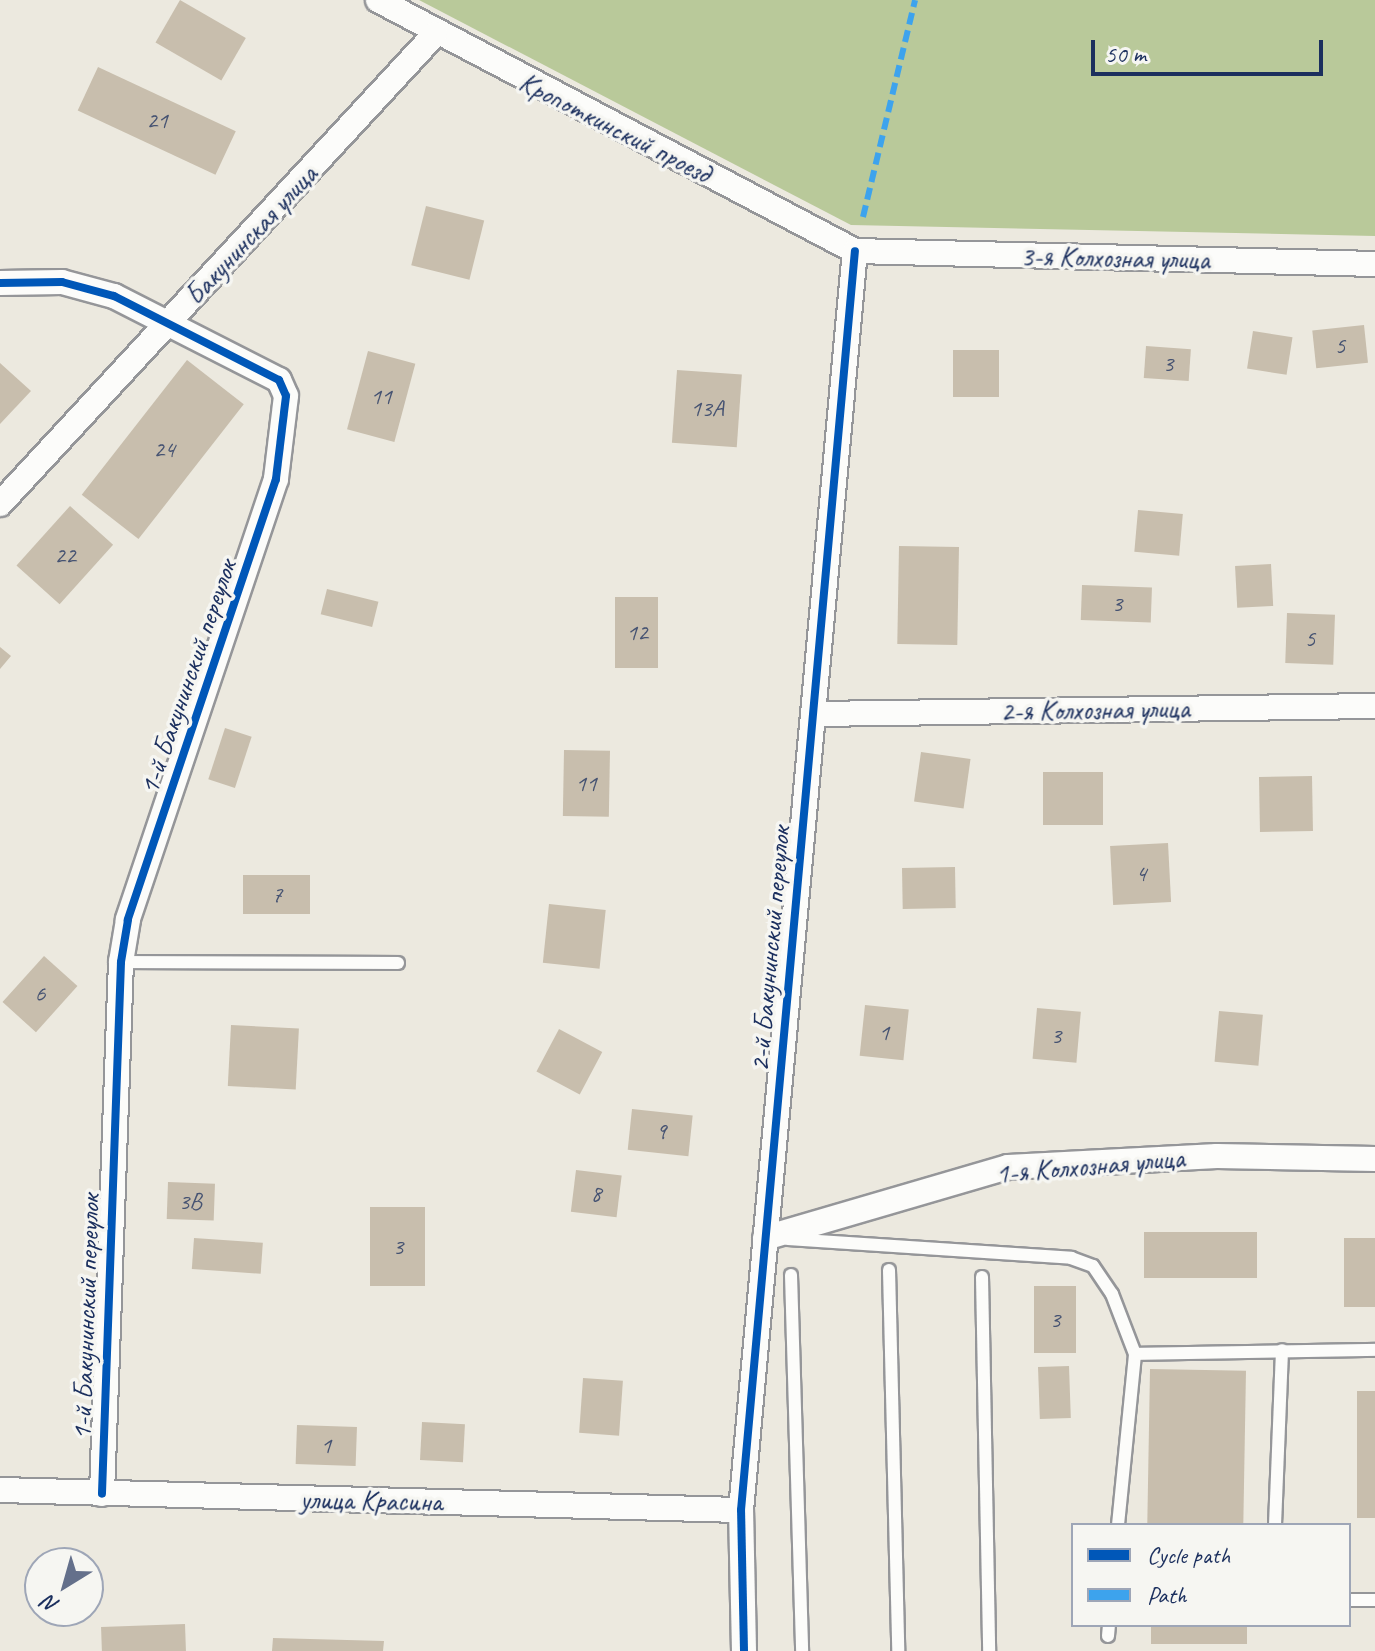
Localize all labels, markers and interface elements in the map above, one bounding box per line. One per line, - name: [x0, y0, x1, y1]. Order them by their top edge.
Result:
- scale bar: [1095, 24, 1327, 74]
- text: 50 m: [1105, 39, 1146, 69]
- street label: Кропоткинский проезд: [514, 65, 716, 191]
- house number: 21: [146, 107, 168, 135]
- street label: Бакунинская улица: [177, 157, 325, 313]
- street label: 3-я Колхозная улица: [1019, 240, 1211, 276]
- house number: 5: [1335, 332, 1345, 360]
- house number: 3: [1163, 350, 1173, 378]
- house number: 11: [370, 383, 392, 411]
- house number: 13А: [690, 395, 724, 423]
- house number: 24: [153, 436, 175, 464]
- house number: 22: [54, 542, 76, 570]
- street label: 1-й Бакунинский переулок: [132, 555, 244, 799]
- house number: 3: [1112, 590, 1122, 618]
- house number: 12: [626, 619, 648, 647]
- house number: 5: [1305, 625, 1315, 653]
- street label: 2-я Колхозная улица: [999, 692, 1191, 728]
- house number: 11: [575, 770, 597, 798]
- street label: 2-й Бакунинский переулок: [743, 825, 797, 1073]
- house number: 4: [1136, 860, 1146, 888]
- house number: 7: [272, 881, 282, 909]
- house number: 6: [35, 980, 45, 1008]
- house number: 1: [879, 1019, 889, 1047]
- house number: 3: [1051, 1022, 1061, 1050]
- house number: 9: [656, 1118, 666, 1146]
- street label: 1-я Колхозная улица: [993, 1141, 1187, 1191]
- house number: 8: [591, 1180, 601, 1208]
- house number: 3В: [178, 1188, 202, 1216]
- street label: 1-й Бакунинский переулок: [65, 1194, 107, 1440]
- house number: 3: [393, 1233, 403, 1261]
- house number: 3: [1050, 1306, 1060, 1334]
- house number: 1: [321, 1432, 331, 1460]
- street label: улица Красина: [299, 1483, 443, 1519]
- legend: [1071, 1523, 1351, 1627]
- text: Cycle path: [1147, 1540, 1230, 1570]
- north arrow: [24, 1547, 104, 1627]
- text: Path: [1147, 1580, 1187, 1610]
- text: N: [37, 1589, 65, 1620]

